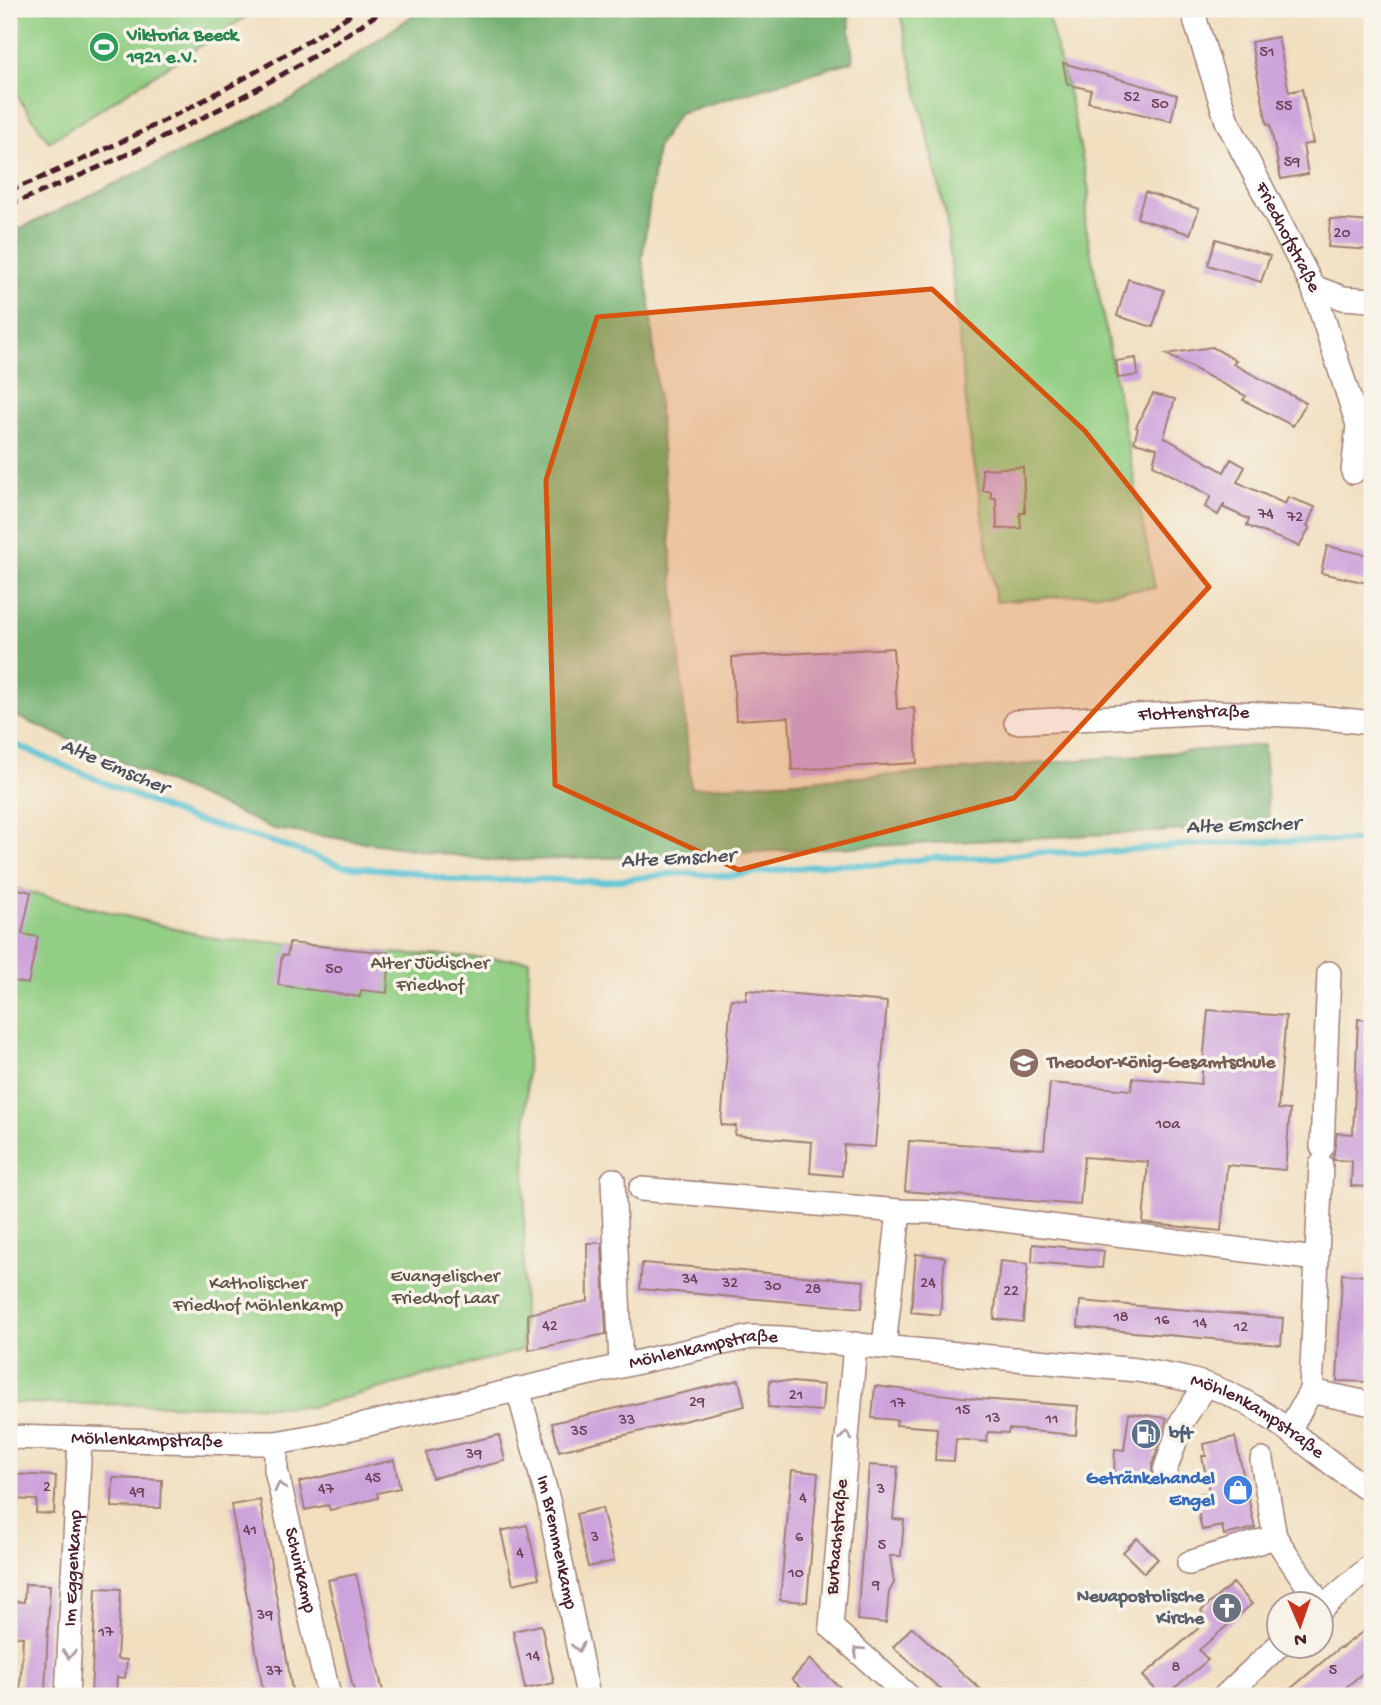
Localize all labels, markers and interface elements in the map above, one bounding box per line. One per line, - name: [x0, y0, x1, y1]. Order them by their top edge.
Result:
- place label: Viktoria Beeck 1921 e.V.: [126, 25, 240, 70]
- sports icon: Viktoria Beeck 1921 e.V.: [87, 30, 121, 64]
- house number: 51: [1260, 44, 1274, 63]
- house number: 52: [1124, 89, 1140, 108]
- house number: 50: [1151, 96, 1169, 115]
- house number: 55: [1276, 98, 1292, 117]
- house number: 59: [1284, 154, 1300, 173]
- street label: Friedhofstraße: [1249, 178, 1325, 297]
- house number: 20: [1334, 225, 1350, 244]
- house number: 74: [1257, 506, 1274, 525]
- house number: 72: [1286, 509, 1303, 528]
- street label: Flottenstraße: [1136, 700, 1250, 727]
- water label: Alte Emscher: [57, 734, 175, 804]
- water label: Alte Emscher: [1186, 812, 1305, 841]
- water label: Alte Emscher: [621, 844, 740, 875]
- park label: Alter Jüdischer Friedhof: [371, 953, 492, 998]
- house number: 50: [325, 961, 343, 980]
- school or university icon: Theodor-König-Gesamtschule: [1007, 1046, 1041, 1080]
- place label: Theodor-König-Gesamtschule: [1045, 1052, 1276, 1075]
- house number: 10a: [1155, 1116, 1181, 1135]
- park label: Evangelischer Friedhof Laar: [391, 1266, 502, 1311]
- house number: 34: [681, 1271, 698, 1290]
- park label: Katholischer Friedhof Möhlenkamp: [172, 1273, 344, 1318]
- house number: 32: [721, 1275, 738, 1294]
- house number: 24: [920, 1275, 936, 1294]
- house number: 30: [763, 1278, 782, 1297]
- house number: 28: [805, 1281, 822, 1300]
- house number: 22: [1003, 1283, 1019, 1302]
- house number: 18: [1112, 1309, 1129, 1328]
- house number: 16: [1154, 1312, 1170, 1331]
- house number: 14: [1192, 1315, 1207, 1334]
- house number: 42: [542, 1318, 558, 1337]
- house number: 12: [1233, 1319, 1248, 1338]
- street label: Möhlenkampstraße: [627, 1325, 779, 1375]
- street label: Möhlenkampstraße: [1188, 1369, 1329, 1465]
- house number: 21: [789, 1387, 803, 1406]
- house number: 29: [689, 1394, 705, 1413]
- house number: 17: [890, 1395, 906, 1414]
- house number: 15: [955, 1402, 970, 1421]
- house number: 13: [985, 1410, 1000, 1429]
- house number: 11: [1045, 1411, 1058, 1430]
- house number: 33: [618, 1412, 635, 1431]
- fuel station icon: bft: [1129, 1417, 1163, 1451]
- house number: 35: [570, 1423, 587, 1442]
- place label: bft: [1168, 1423, 1195, 1446]
- street label: Möhlenkampstraße: [71, 1427, 223, 1454]
- one-way arrow: [838, 1430, 853, 1441]
- house number: 39: [465, 1446, 482, 1465]
- place label: Getränkehandel Engel: [1086, 1468, 1215, 1513]
- house number: 45: [365, 1470, 381, 1489]
- street label: Im Bremmenkamp: [530, 1473, 582, 1612]
- shop icon: Getränkehandel Engel: [1221, 1473, 1255, 1507]
- street label: Burbachstraße: [821, 1478, 855, 1597]
- house number: 2: [43, 1479, 51, 1498]
- one-way arrow: [273, 1481, 288, 1493]
- house number: 47: [318, 1481, 335, 1500]
- house number: 3: [876, 1481, 885, 1500]
- house number: 49: [129, 1484, 145, 1503]
- house number: 4: [799, 1490, 807, 1509]
- street label: Im Eggenkamp: [59, 1509, 88, 1627]
- house number: 41: [243, 1522, 257, 1541]
- street label: Schuirkamp: [278, 1525, 321, 1616]
- house number: 3: [590, 1529, 599, 1548]
- house number: 6: [795, 1529, 804, 1548]
- house number: 5: [878, 1537, 886, 1556]
- house number: 4: [516, 1545, 524, 1564]
- house number: 10: [787, 1565, 804, 1584]
- house number: 9: [871, 1577, 880, 1596]
- place label: Neuapostolische Kirche: [1077, 1586, 1205, 1631]
- north arrow: [1266, 1590, 1336, 1660]
- church icon: Neuapostolische Kirche: [1210, 1591, 1244, 1625]
- house number: 39: [256, 1607, 273, 1626]
- house number: 17: [98, 1624, 114, 1643]
- text: N: [1294, 1627, 1307, 1650]
- one-way arrow: [569, 1641, 584, 1653]
- one-way arrow: [853, 1647, 866, 1659]
- house number: 14: [525, 1648, 540, 1667]
- one-way arrow: [62, 1649, 77, 1660]
- house number: 8: [1172, 1659, 1181, 1678]
- house number: 5: [1329, 1662, 1337, 1681]
- house number: 37: [265, 1663, 283, 1682]

